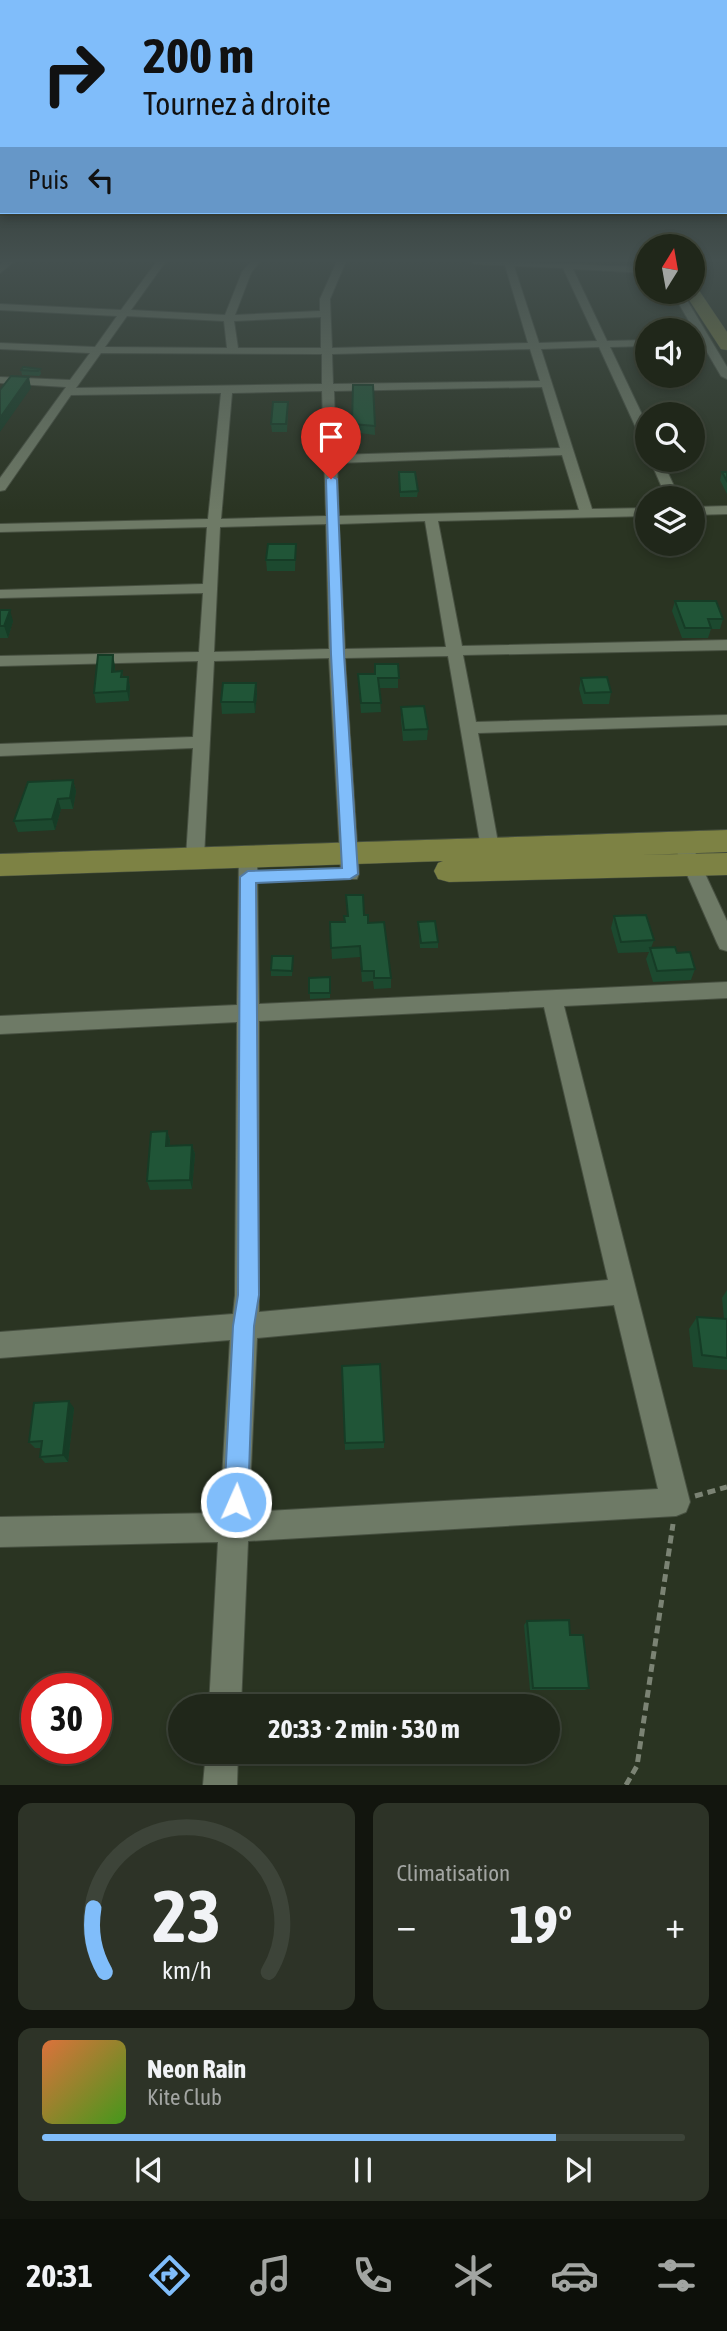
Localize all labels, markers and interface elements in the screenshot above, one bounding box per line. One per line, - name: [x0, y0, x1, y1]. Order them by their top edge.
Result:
- text: 200 m: [143, 27, 254, 83]
- icon: right: [28, 28, 119, 119]
- text: Tournez à droite: [143, 85, 331, 122]
- icon: left: [82, 161, 120, 199]
- text: Puis: [28, 165, 68, 195]
- north arrow: [635, 234, 705, 304]
- map controls: [635, 234, 705, 556]
- button: sound: [635, 318, 705, 388]
- button: search: [635, 402, 705, 472]
- pin: [301, 407, 361, 479]
- icon: arrive: [312, 418, 350, 456]
- button: layers: [635, 486, 705, 556]
- position arrow: [199, 1465, 273, 1539]
- speed limit sign: 30: [21, 1673, 112, 1764]
- text: 20:33 · 2 min · 530 m: [268, 1714, 460, 1744]
- text: Climatisation: [397, 1860, 510, 1886]
- text: 23: [152, 1875, 220, 1958]
- text: 19°: [509, 1894, 572, 1954]
- text: −: [397, 1903, 416, 1946]
- text: +: [665, 1903, 685, 1946]
- text: km/h: [161, 1956, 211, 1984]
- text: Neon Rain: [147, 2054, 246, 2084]
- text: Kite Club: [147, 2084, 222, 2110]
- icon: previous: [130, 2151, 168, 2189]
- icon: pause: [344, 2151, 382, 2189]
- icon: next: [559, 2151, 597, 2189]
- icon: directions: [145, 2251, 194, 2300]
- icon: music: [246, 2251, 295, 2300]
- icon: phone: [348, 2251, 397, 2300]
- icon: climate: [449, 2251, 498, 2300]
- icon: car: [550, 2251, 599, 2300]
- icon: filters: [652, 2251, 701, 2300]
- text: 20:31: [26, 2257, 93, 2294]

